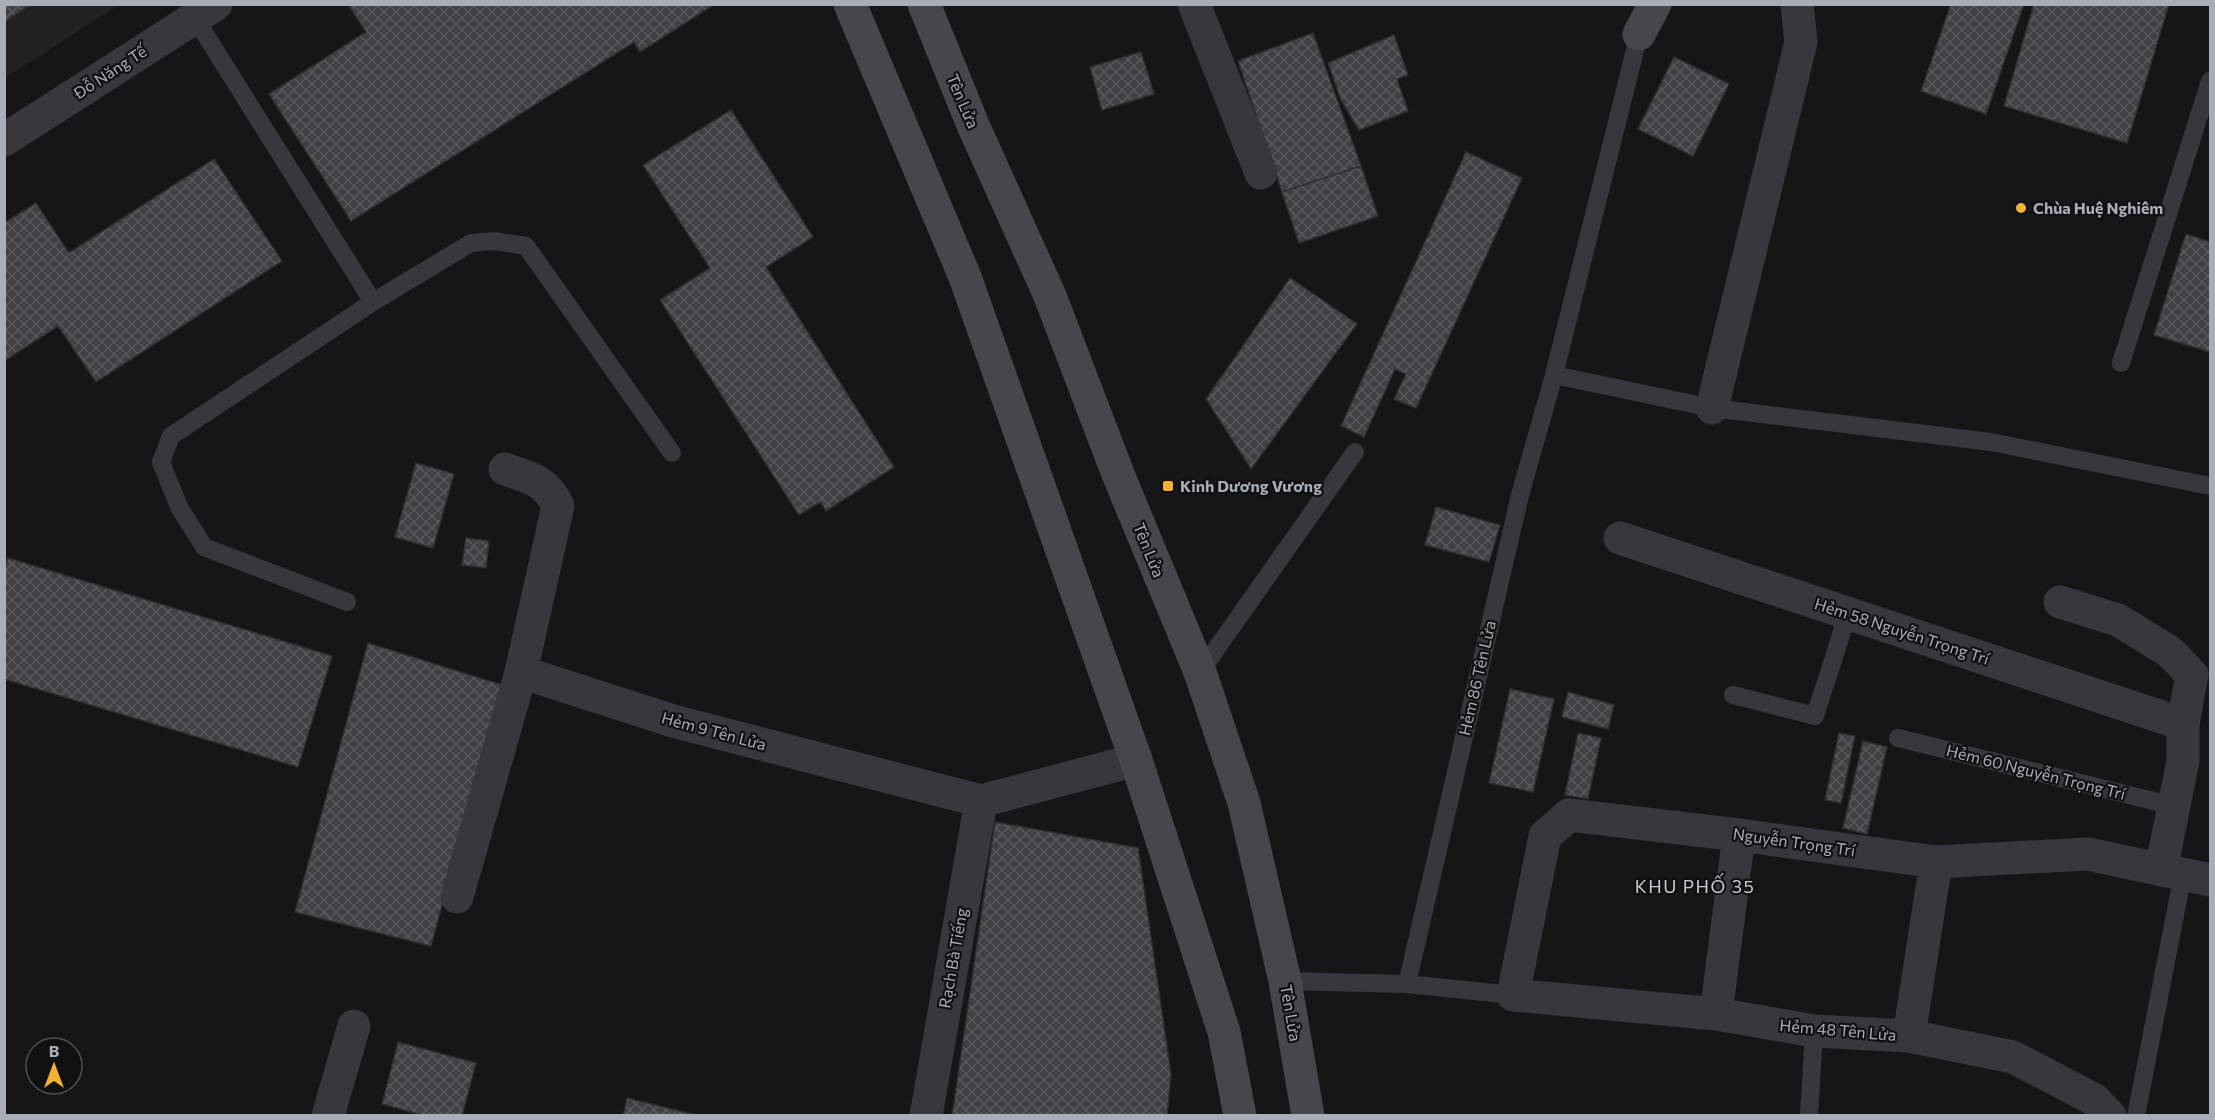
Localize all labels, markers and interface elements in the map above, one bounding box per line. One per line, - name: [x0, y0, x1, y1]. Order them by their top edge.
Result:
- street label: Đỗ Năng Tế: [69, 40, 151, 103]
- street label: Tên Lửa: [944, 71, 983, 131]
- place label: Chùa Huệ Nghiêm: [2033, 198, 2163, 218]
- marker: Chùa Huệ Nghiêm: [2014, 201, 2028, 215]
- place label: Kinh Dương Vương: [1180, 476, 1322, 495]
- marker: Kinh Dương Vương: [1161, 479, 1175, 493]
- street label: Tên Lửa: [1130, 520, 1169, 580]
- street label: Hẻm 58 Nguyễn Trọng Trí: [1812, 593, 1993, 668]
- street label: Hẻm 86 Tên Lửa: [1454, 619, 1499, 737]
- street label: Hẻm 9 Tên Lửa: [660, 707, 769, 754]
- street label: Hẻm 60 Nguyễn Trọng Trí: [1945, 740, 2129, 803]
- street label: Nguyễn Trọng Trí: [1732, 824, 1857, 860]
- district label: KHU PHỐ 35: [1635, 873, 1755, 897]
- street label: Rạch Bà Tiếng: [934, 906, 971, 1010]
- street label: Tên Lửa: [1277, 983, 1306, 1043]
- street label: Hẻm 48 Tên Lửa: [1779, 1015, 1897, 1044]
- north arrow: [24, 1036, 84, 1096]
- text: B: [49, 1041, 60, 1060]

